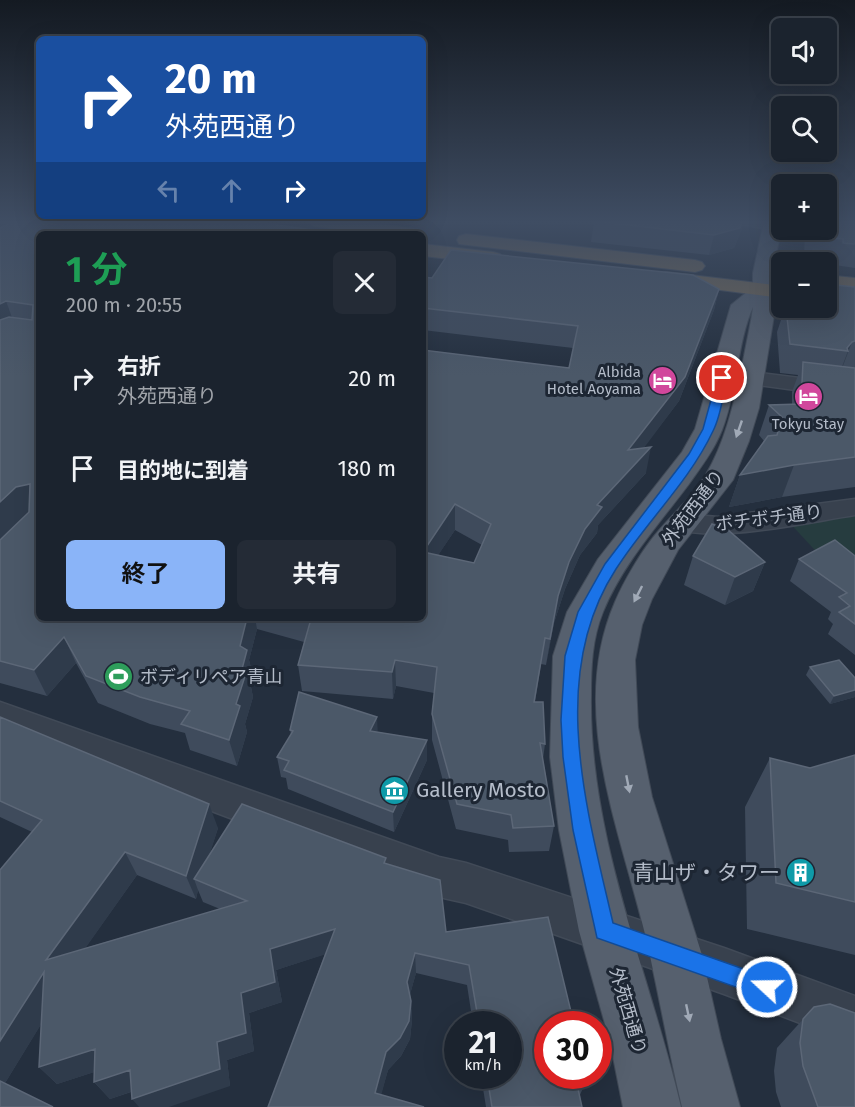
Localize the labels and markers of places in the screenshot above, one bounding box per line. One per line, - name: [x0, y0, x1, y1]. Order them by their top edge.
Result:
- pin: [696, 352, 747, 403]
- place label: Albida Hotel Aoyama: [547, 363, 641, 398]
- hotel icon: Albida Hotel Aoyama: [646, 365, 678, 397]
- hotel icon: Tokyu Stay: [792, 381, 824, 413]
- place label: Tokyu Stay: [772, 415, 845, 433]
- sports icon: ボディリペア青山: [103, 661, 135, 693]
- place label: ボディリペア青山: [140, 666, 283, 688]
- museum icon: Gallery Mosto: [379, 774, 411, 806]
- place label: Gallery Mosto: [416, 777, 546, 803]
- building icon: 青山ザ・タワー: [785, 857, 817, 889]
- place label: 青山ザ・タワー: [633, 860, 780, 886]

